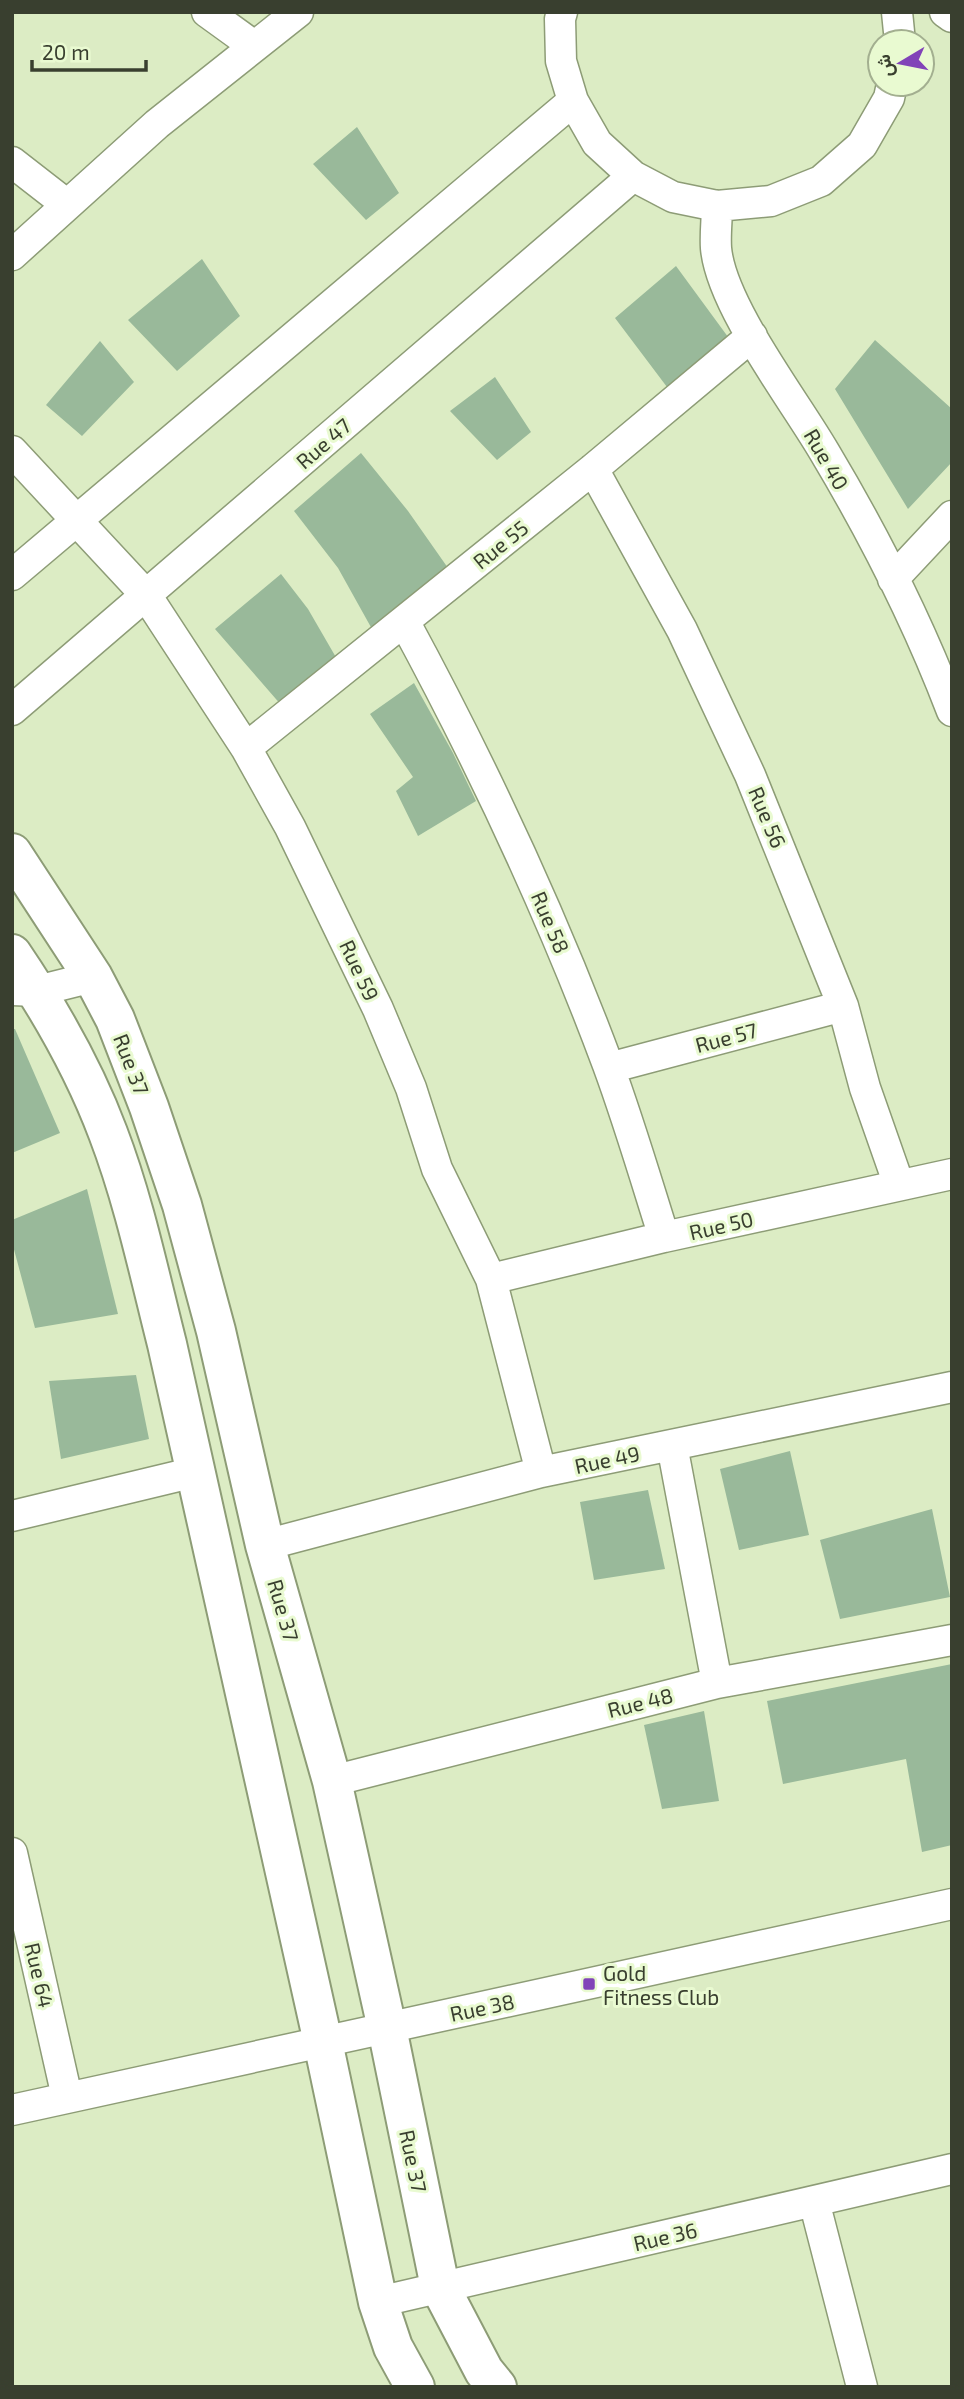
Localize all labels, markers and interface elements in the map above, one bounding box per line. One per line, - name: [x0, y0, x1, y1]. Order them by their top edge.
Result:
- scale bar: [32, 28, 145, 72]
- north arrow: [866, 28, 936, 98]
- text: 20 m: [42, 39, 90, 64]
- text: ش: [870, 52, 898, 79]
- street label: Rue 47: [290, 412, 356, 474]
- street label: Rue 40: [800, 424, 854, 494]
- street label: Rue 55: [467, 514, 533, 574]
- street label: Rue 56: [744, 783, 792, 851]
- street label: Rue 58: [527, 887, 575, 957]
- street label: Rue 59: [335, 936, 385, 1004]
- street label: Rue 57: [692, 1017, 760, 1057]
- street label: Rue 37: [109, 1030, 155, 1098]
- street label: Rue 50: [687, 1206, 755, 1244]
- street label: Rue 49: [572, 1440, 642, 1478]
- street label: Rue 37: [263, 1576, 305, 1644]
- street label: Rue 48: [605, 1682, 675, 1722]
- street label: Rue 64: [20, 1940, 60, 2010]
- place label: Gold Fitness Club: [603, 1960, 719, 2009]
- marker: Gold Fitness Club: [581, 1976, 597, 1992]
- street label: Rue 38: [447, 1988, 517, 2026]
- street label: Rue 37: [395, 2127, 433, 2195]
- street label: Rue 36: [631, 2217, 699, 2255]

